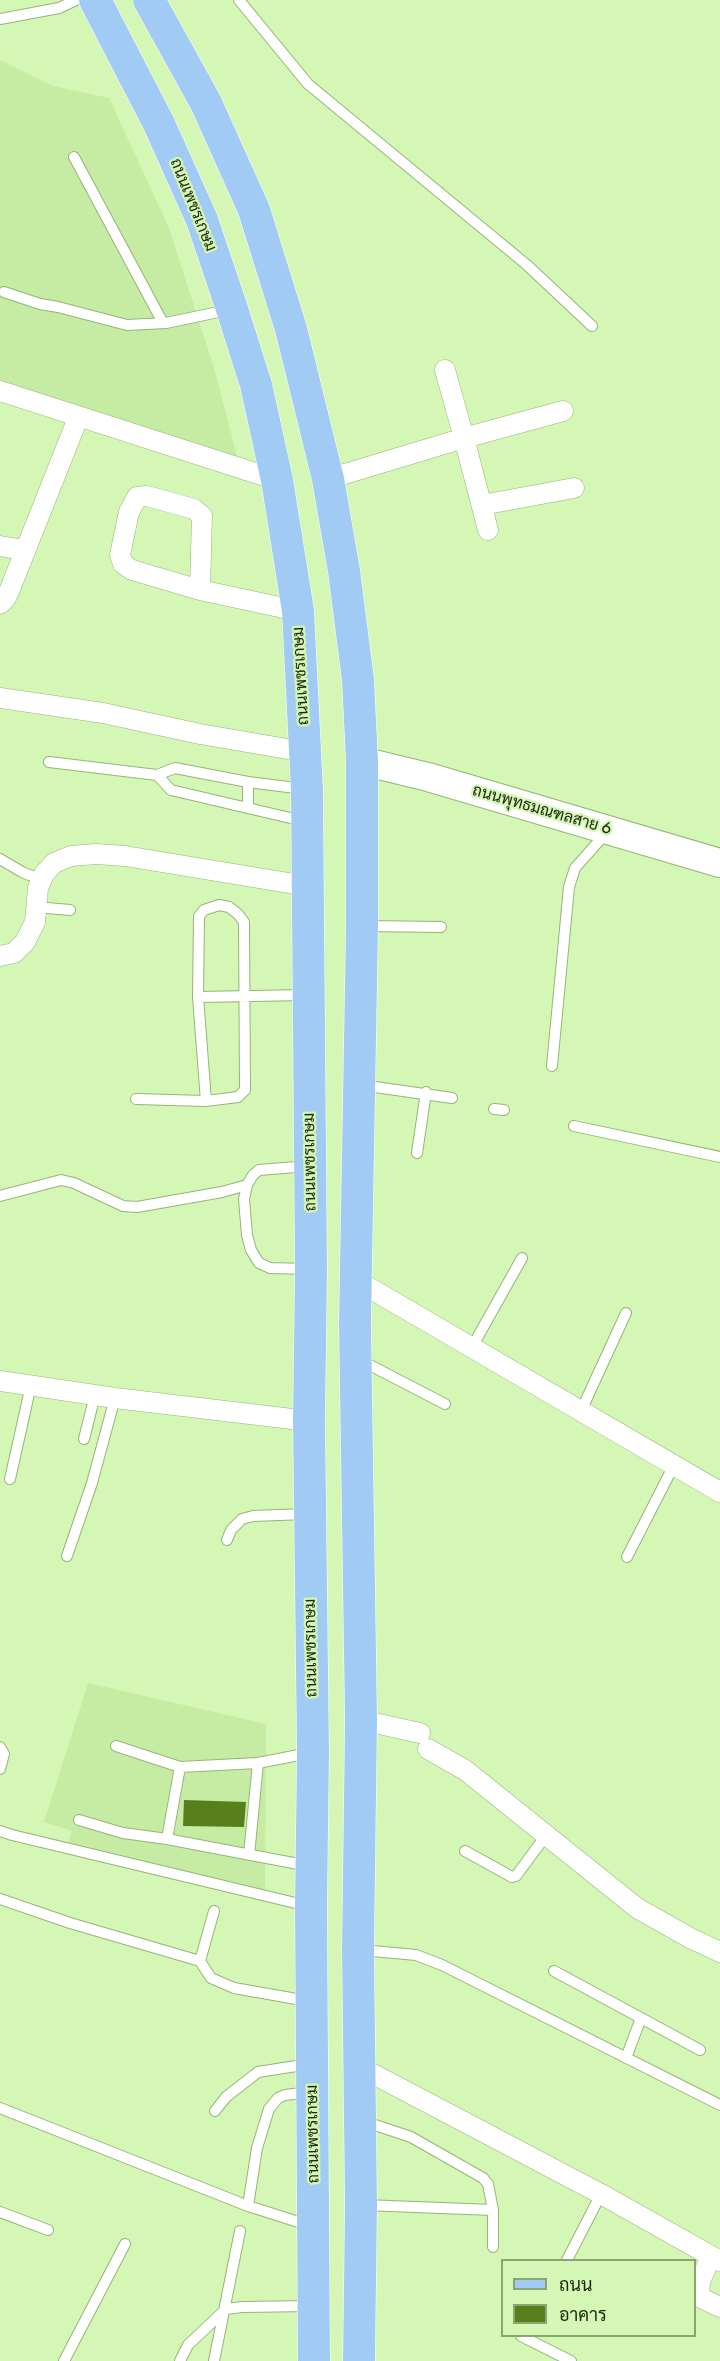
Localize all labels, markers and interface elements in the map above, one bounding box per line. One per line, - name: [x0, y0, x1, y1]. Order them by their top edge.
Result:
- street label: ถนนเพชรเกษม: [166, 156, 220, 254]
- street label: ถนนเพชรเกษม: [289, 626, 313, 726]
- street label: ถนนพุทธมณฑลสาย 6: [470, 781, 614, 839]
- street label: ถนนเพชรเกษม: [300, 1113, 320, 1211]
- street label: ถนนเพชรเกษม: [301, 1599, 321, 1697]
- street label: ถนนเพชรเกษม: [303, 2085, 323, 2183]
- legend: [501, 2259, 696, 2337]
- text: ถนน: [559, 2274, 592, 2296]
- text: อาคาร: [559, 2304, 607, 2326]

